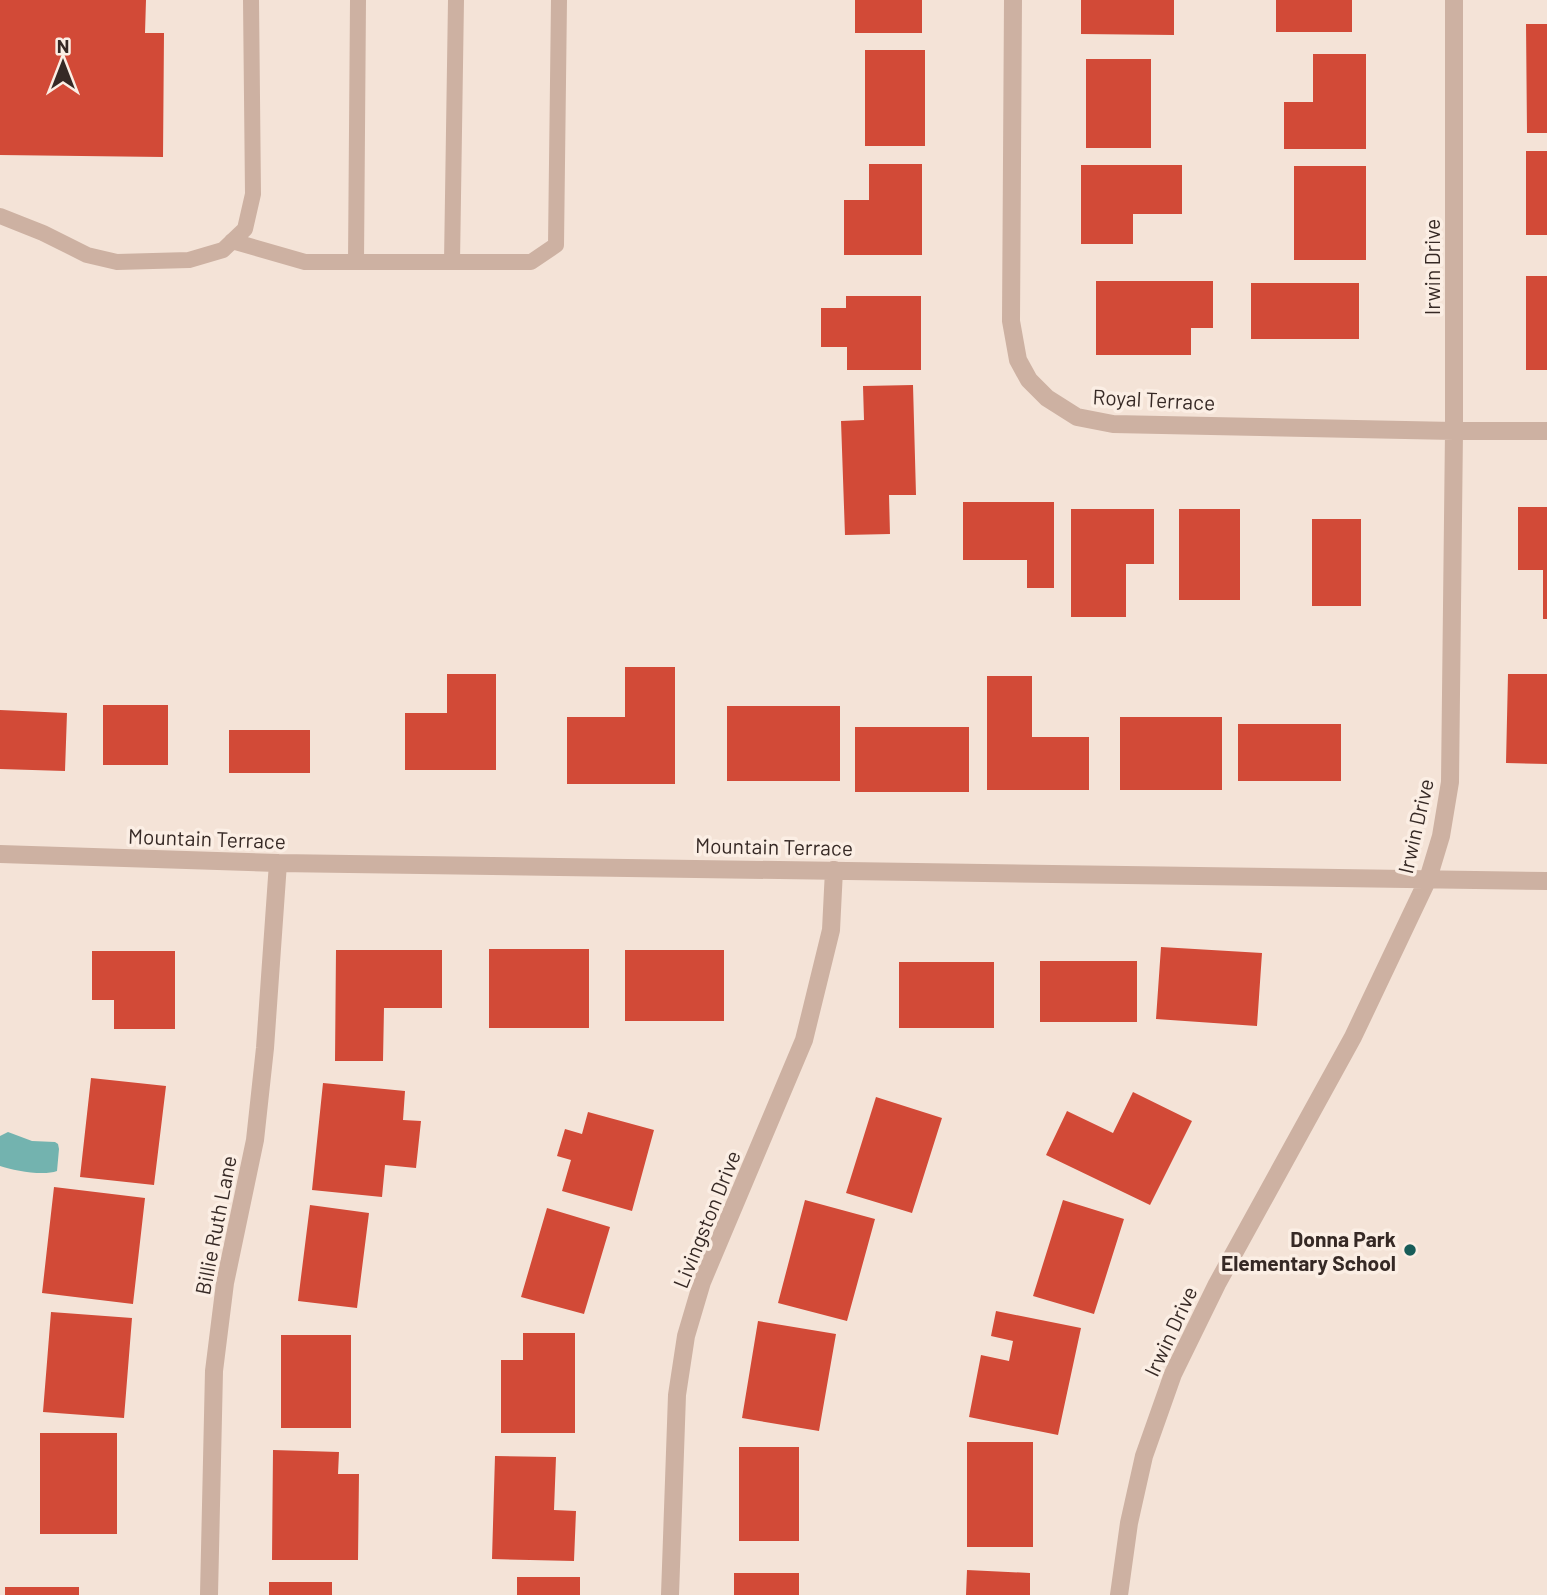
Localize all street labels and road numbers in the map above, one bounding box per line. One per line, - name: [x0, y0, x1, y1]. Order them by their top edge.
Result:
- street label: Irwin Drive: [1419, 219, 1444, 315]
- street label: Royal Terrace: [1092, 383, 1216, 415]
- street label: Irwin Drive: [1392, 776, 1438, 876]
- street label: Mountain Terrace: [128, 823, 286, 853]
- street label: Mountain Terrace: [695, 832, 853, 860]
- street label: Livingston Drive: [667, 1147, 745, 1291]
- street label: Billie Ruth Lane: [189, 1153, 241, 1297]
- street label: Irwin Drive: [1138, 1282, 1202, 1380]

